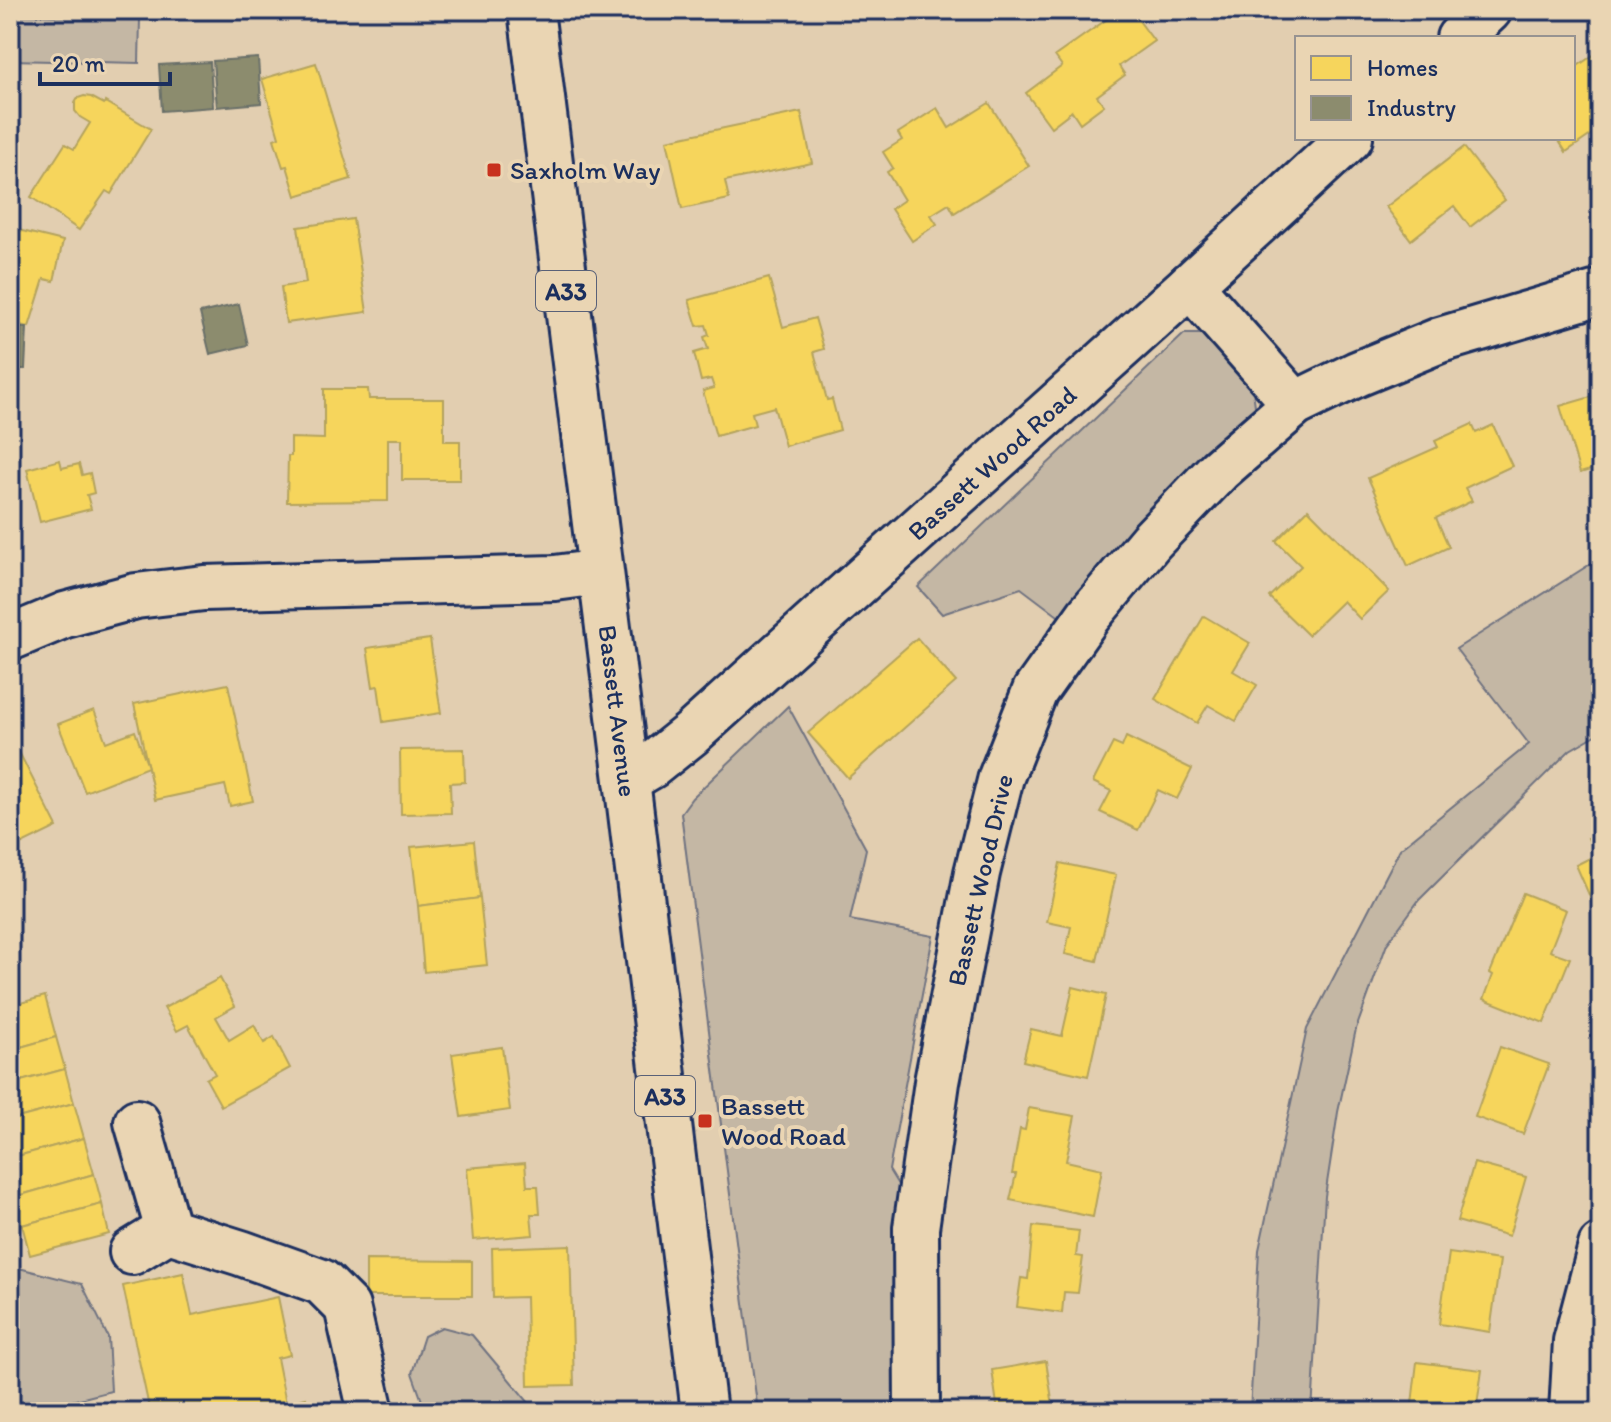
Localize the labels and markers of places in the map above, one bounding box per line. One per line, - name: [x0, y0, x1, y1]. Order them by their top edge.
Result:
- place label: Saxholm Way: [510, 154, 661, 186]
- marker: Saxholm Way: [485, 161, 503, 179]
- place label: Bassett Wood Road: [721, 1090, 846, 1152]
- marker: Bassett Wood Road: [696, 1112, 714, 1130]

